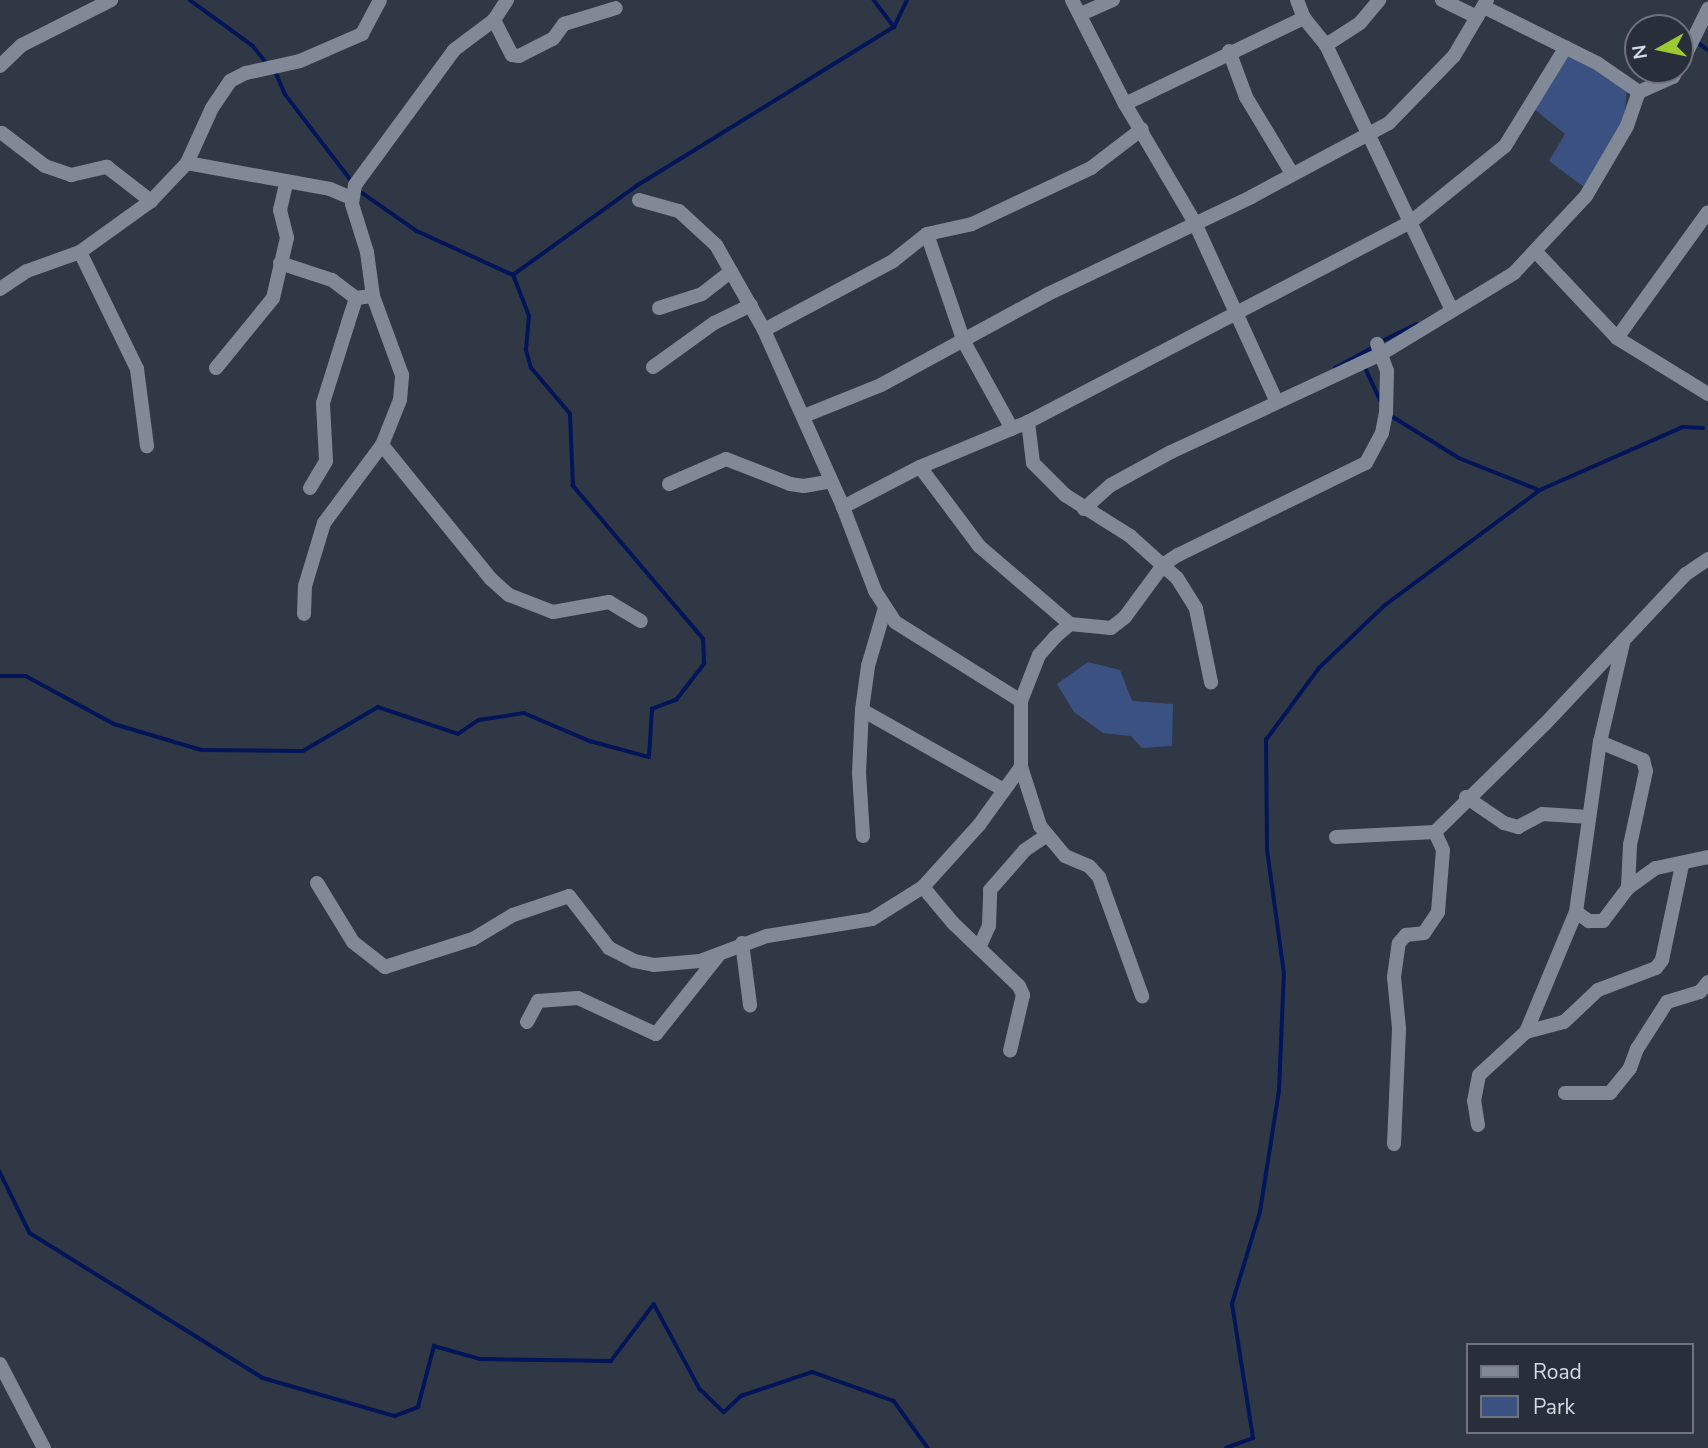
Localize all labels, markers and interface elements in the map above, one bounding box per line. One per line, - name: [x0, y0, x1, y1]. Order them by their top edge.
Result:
- north arrow: [1624, 14, 1694, 84]
- text: N: [1626, 43, 1654, 61]
- legend: [1466, 1343, 1694, 1434]
- text: Road: [1533, 1358, 1582, 1386]
- text: Park: [1533, 1393, 1575, 1421]

